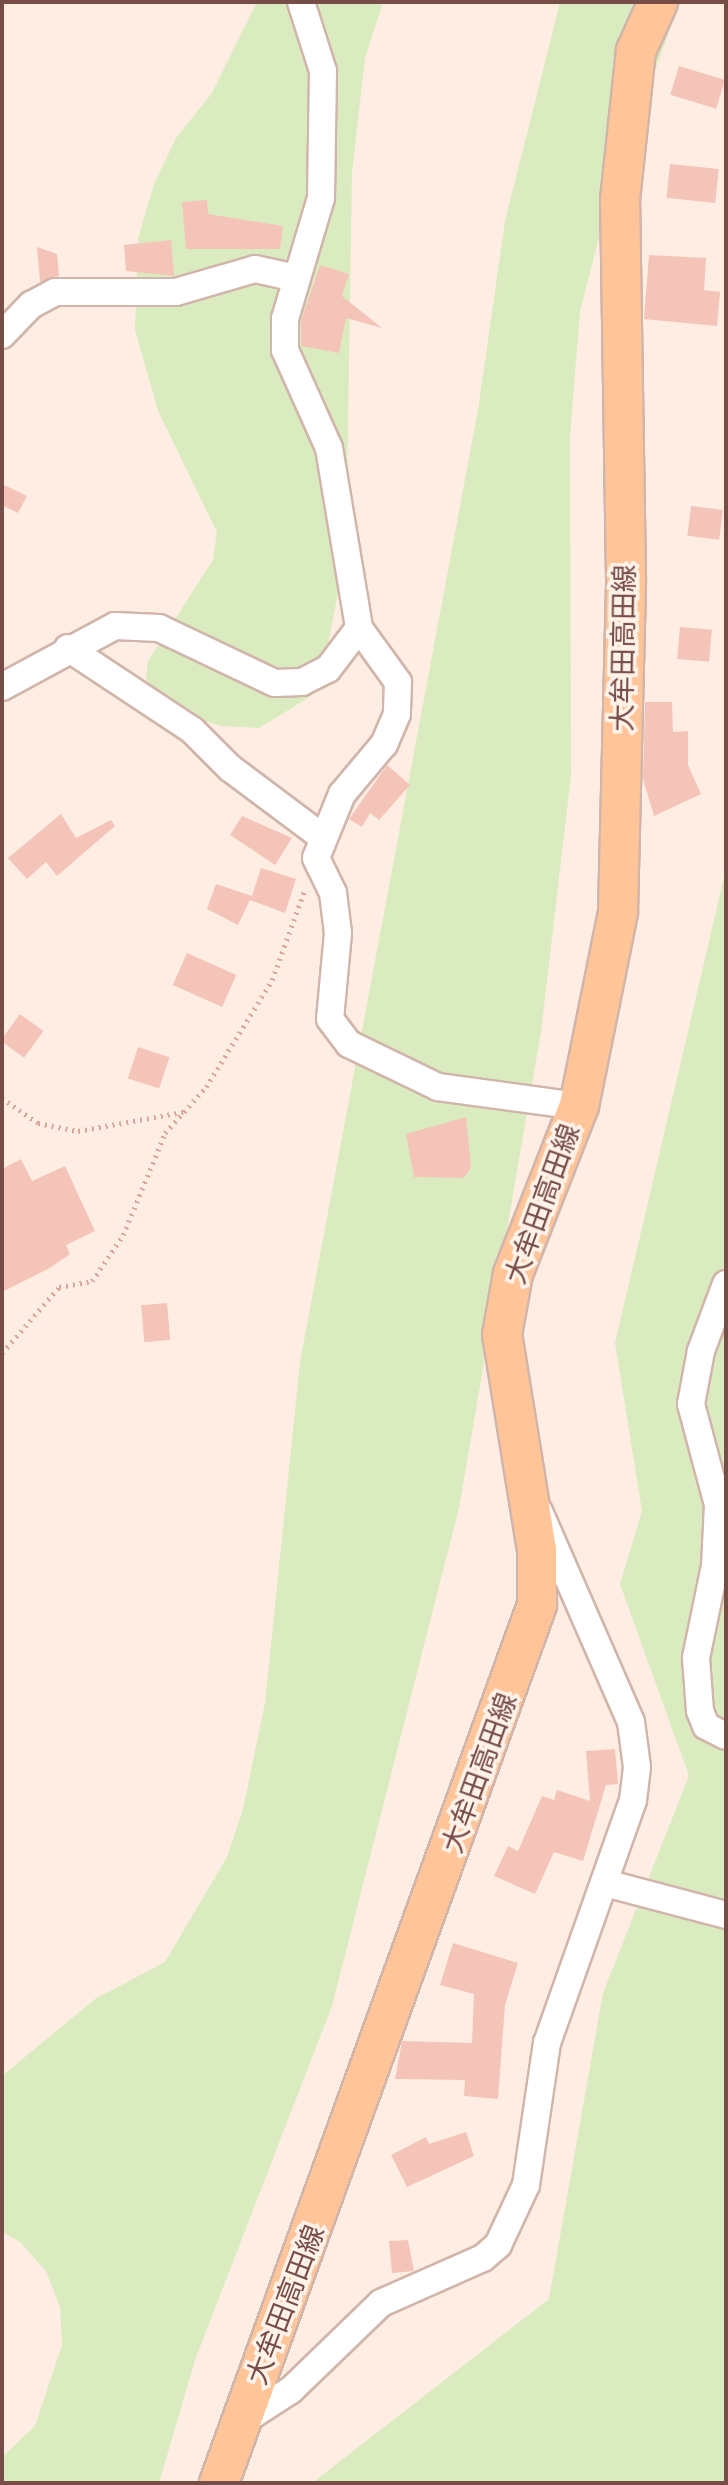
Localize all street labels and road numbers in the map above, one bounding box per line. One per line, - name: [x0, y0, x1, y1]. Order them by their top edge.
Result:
- street label: 大牟田高田線: [606, 564, 642, 732]
- street label: 大牟田高田線: [498, 1119, 588, 1289]
- street label: 大牟田高田線: [435, 1688, 525, 1858]
- street label: 大牟田高田線: [240, 2221, 332, 2389]

